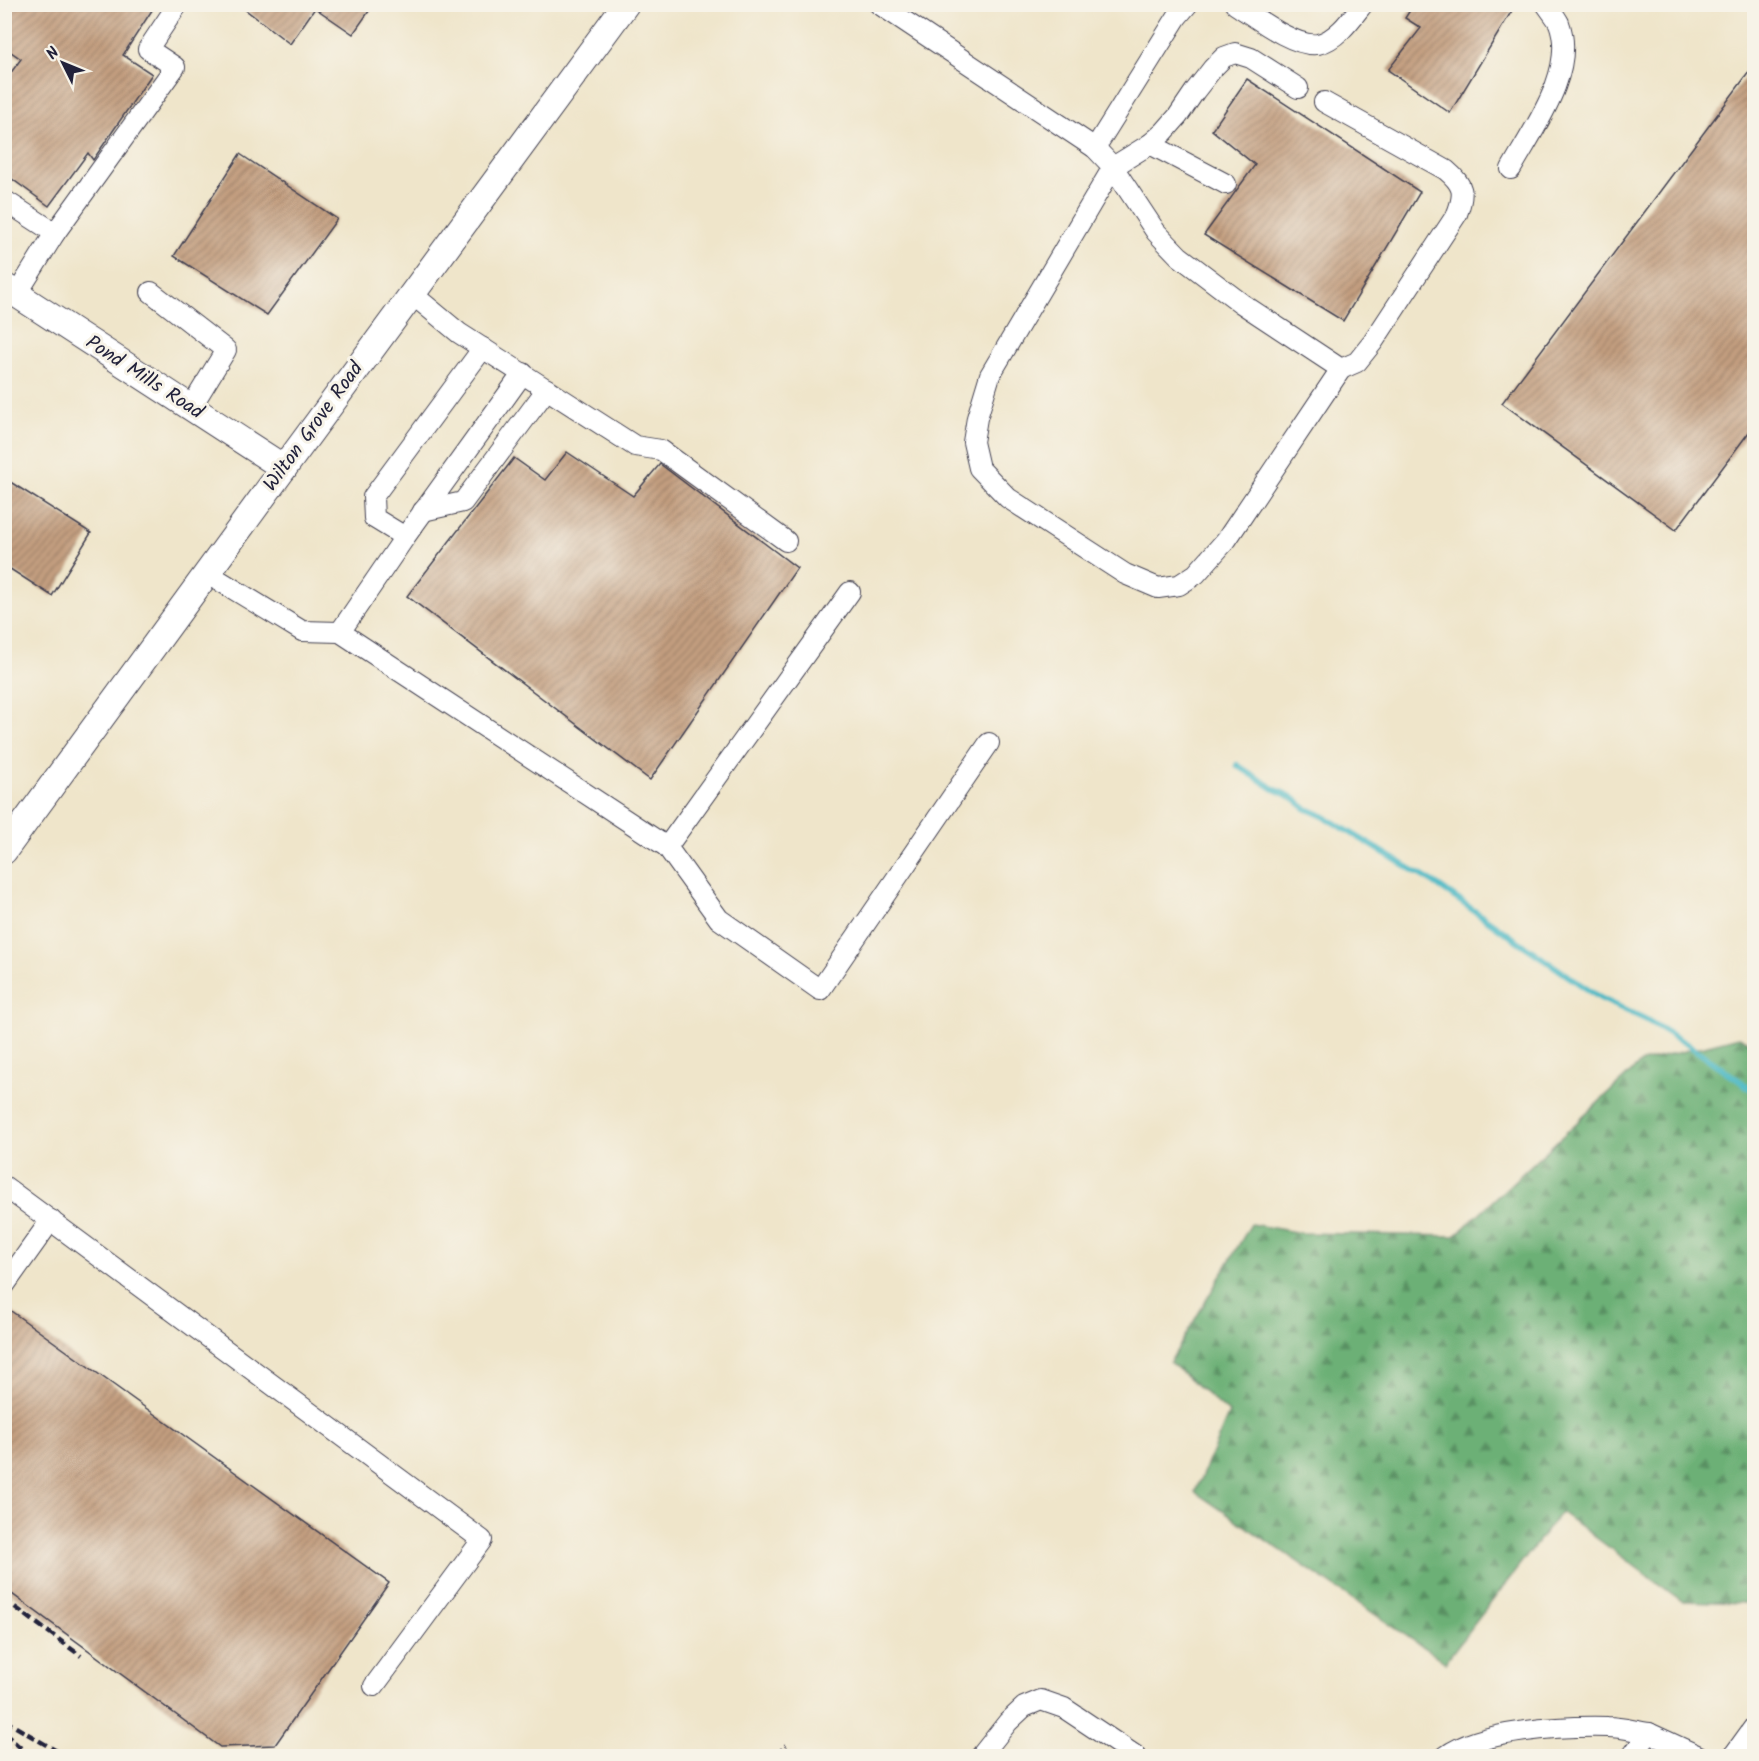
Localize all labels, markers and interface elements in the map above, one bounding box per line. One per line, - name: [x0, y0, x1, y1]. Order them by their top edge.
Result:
- north arrow: [33, 33, 93, 93]
- text: N: [41, 42, 66, 66]
- street label: Pond Mills Road: [78, 328, 210, 429]
- street label: Wilton Grove Road: [256, 354, 373, 499]

